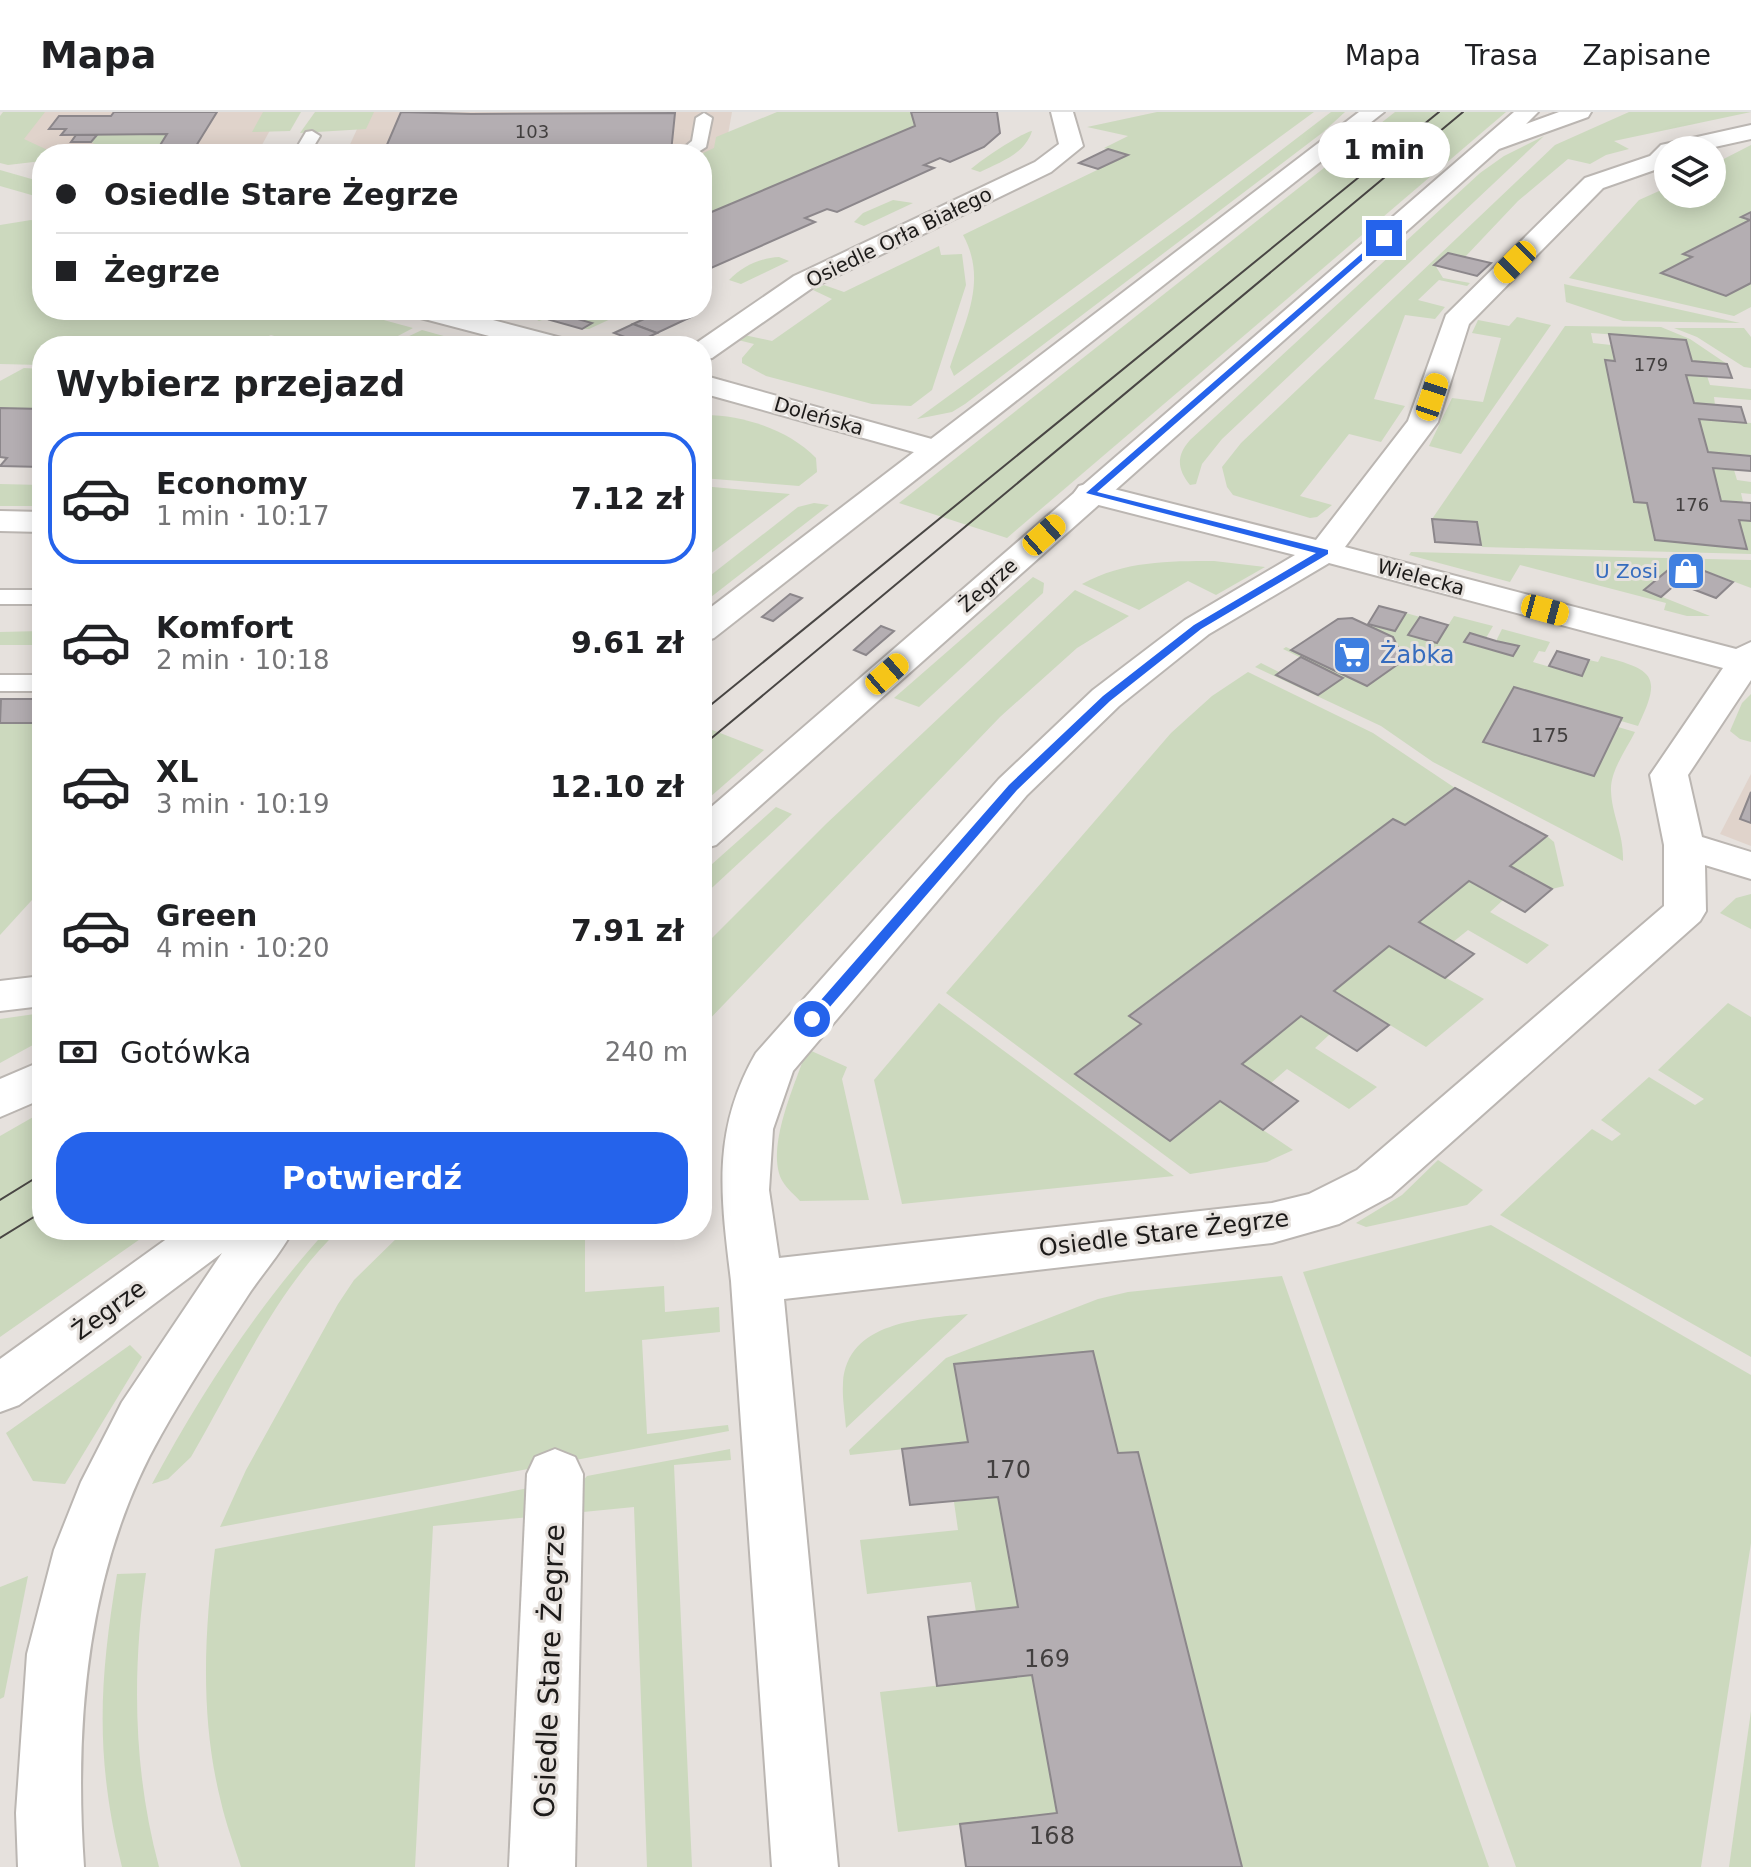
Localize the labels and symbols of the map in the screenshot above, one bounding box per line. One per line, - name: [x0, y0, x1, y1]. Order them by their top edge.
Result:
- house number: 103: [515, 121, 549, 142]
- callout: 1 min: [1318, 122, 1450, 178]
- street label: Osiedle Orła Białego: [802, 182, 996, 292]
- route end: [1366, 220, 1402, 256]
- car: [1490, 237, 1540, 287]
- house number: 179: [1634, 354, 1668, 375]
- car: [1413, 370, 1451, 424]
- street label: Doleńska: [771, 392, 867, 440]
- house number: 176: [1675, 494, 1709, 515]
- car: [1018, 510, 1070, 560]
- shop icon: U Zosi: [1665, 550, 1707, 592]
- street label: Żegrze: [954, 553, 1022, 617]
- street label: Wielecka: [1375, 554, 1467, 600]
- place label: U Zosi: [1595, 559, 1658, 583]
- car: [1519, 592, 1571, 628]
- supermarket icon: Żabka: [1331, 634, 1373, 676]
- place label: Żabka: [1380, 640, 1455, 669]
- car: [861, 649, 913, 699]
- house number: 175: [1531, 723, 1569, 747]
- route start: [794, 1001, 830, 1037]
- street label: Osiedle Stare Żegrze: [1037, 1203, 1291, 1262]
- street label: Żegrze: [66, 1273, 151, 1346]
- house number: 170: [985, 1456, 1031, 1484]
- street label: Osiedle Stare Żegrze: [528, 1524, 571, 1818]
- house number: 169: [1024, 1645, 1070, 1673]
- house number: 168: [1029, 1822, 1075, 1850]

